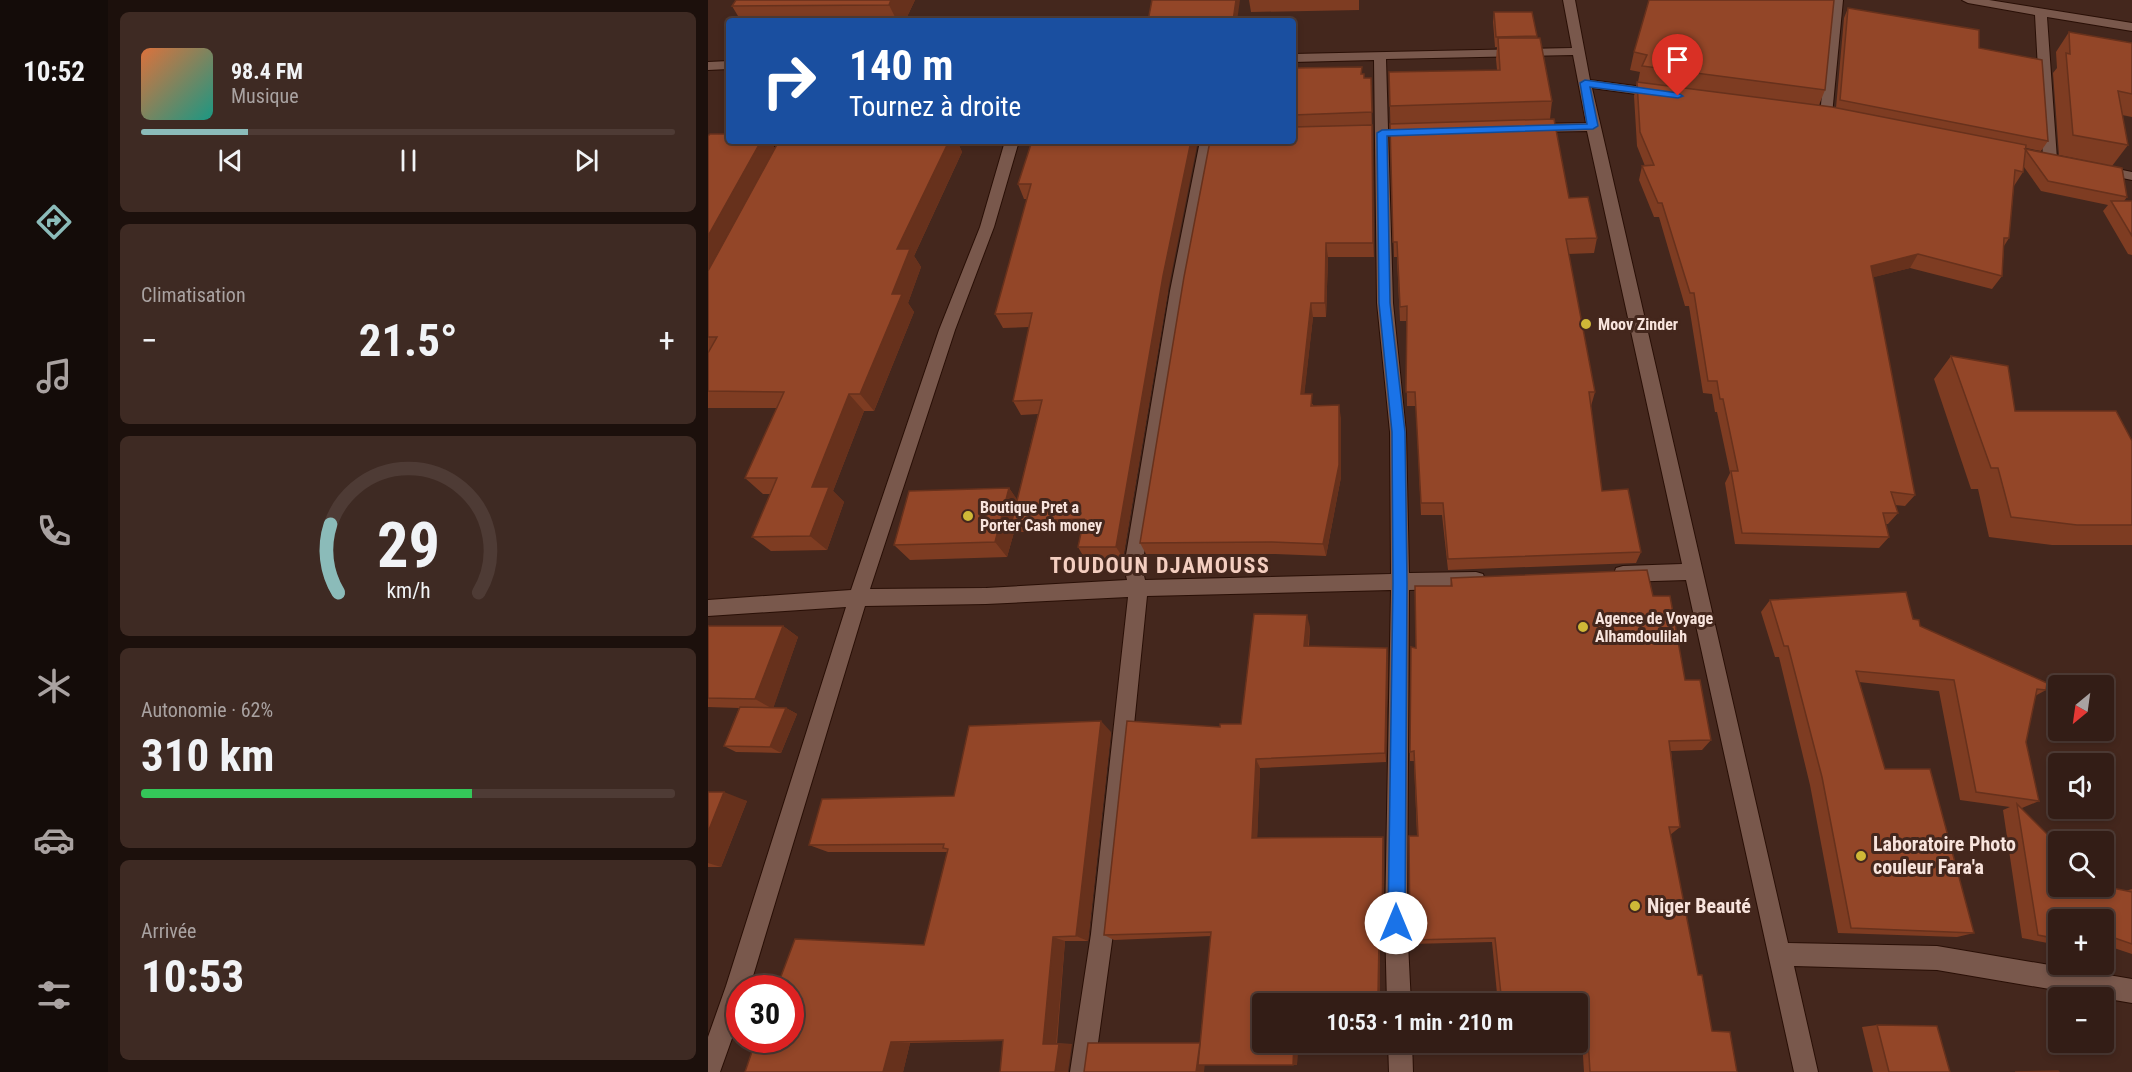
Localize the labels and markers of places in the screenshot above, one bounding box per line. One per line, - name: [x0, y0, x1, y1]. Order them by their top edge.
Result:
- pin: [1652, 34, 1703, 96]
- place label: Moov Zinder: [1598, 315, 1678, 334]
- marker: Moov Zinder: [1579, 317, 1593, 331]
- place label: Boutique Pret a Porter Cash money: [980, 498, 1102, 535]
- marker: Boutique Pret a Porter Cash money: [961, 509, 975, 523]
- place label: Agence de Voyage Alhamdoulilah: [1595, 609, 1713, 646]
- marker: Agence de Voyage Alhamdoulilah: [1576, 620, 1590, 634]
- place label: Laboratoire Photo couleur Fara'a: [1873, 832, 2016, 879]
- marker: Laboratoire Photo couleur Fara'a: [1854, 849, 1868, 863]
- place label: Niger Beauté: [1647, 894, 1751, 918]
- marker: Niger Beauté: [1628, 899, 1642, 913]

